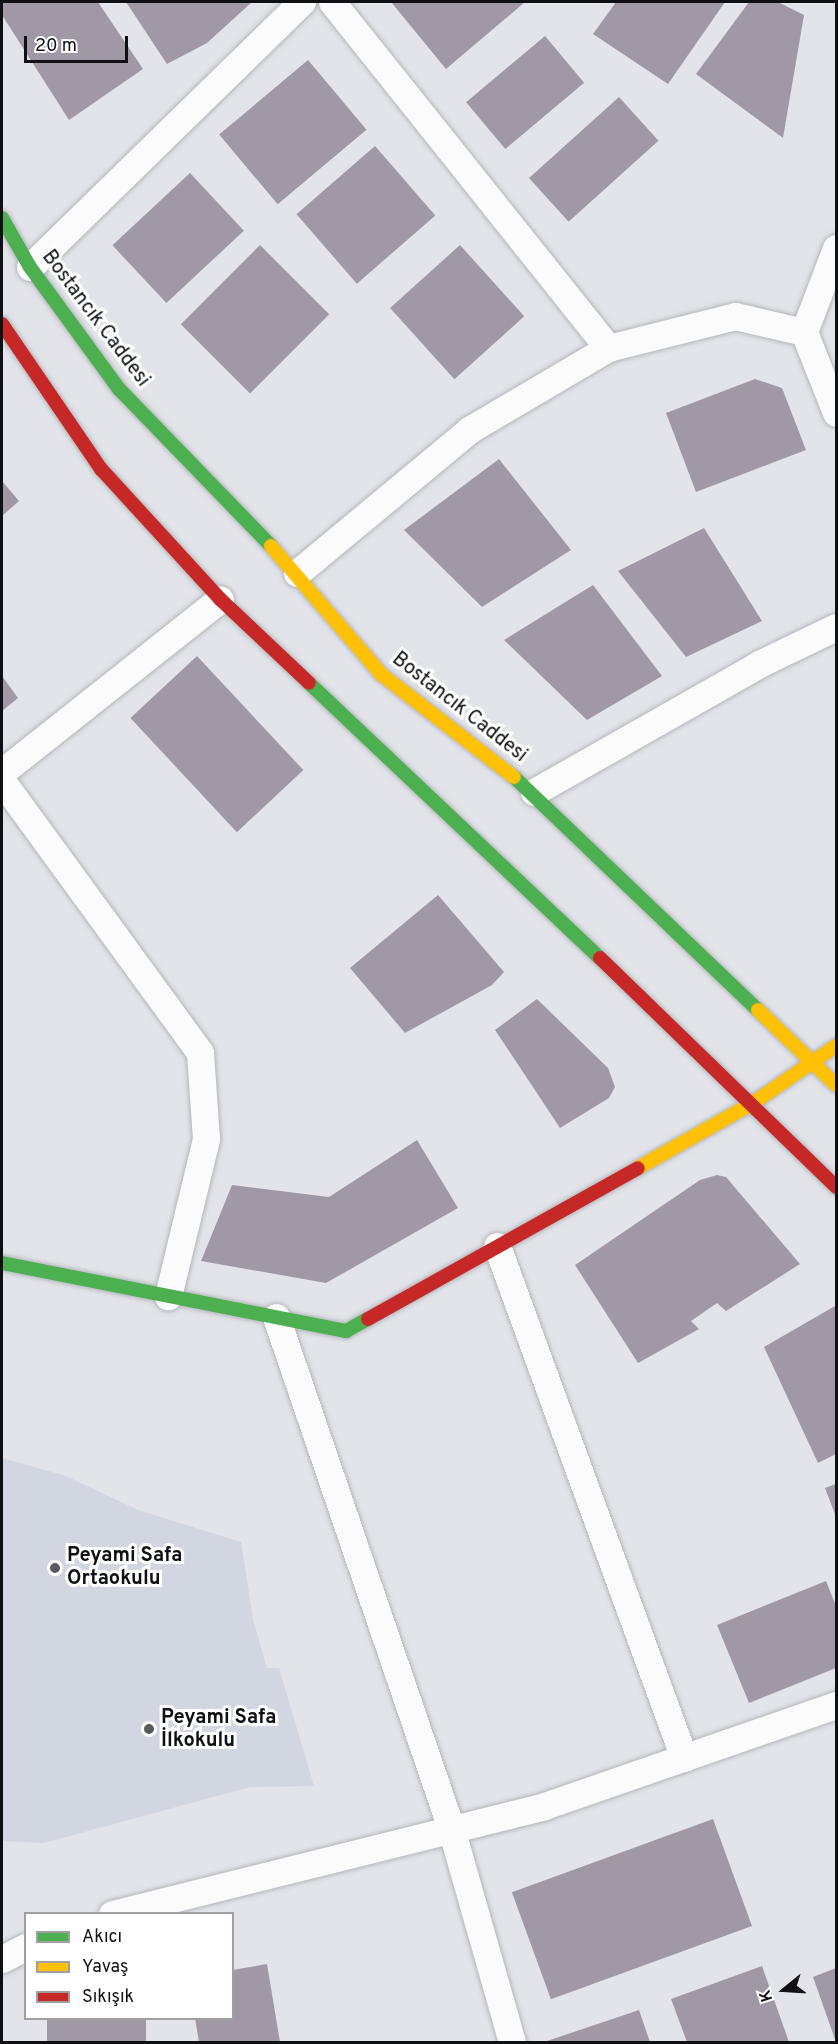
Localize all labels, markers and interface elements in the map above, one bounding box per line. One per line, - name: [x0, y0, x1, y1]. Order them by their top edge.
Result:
- scale bar: [27, 24, 130, 62]
- text: 20 m: [35, 35, 77, 58]
- street label: Bostancık Caddesi: [36, 246, 154, 392]
- street label: Bostancık Caddesi: [387, 648, 531, 768]
- place label: Peyami Safa Ortaokulu: [67, 1544, 182, 1591]
- marker: Peyami Safa Ortaokulu: [48, 1561, 62, 1575]
- place label: Peyami Safa İlkokulu: [161, 1706, 276, 1753]
- marker: Peyami Safa İlkokulu: [142, 1722, 156, 1736]
- legend: [24, 1912, 234, 2020]
- text: Akıcı: [82, 1926, 122, 1949]
- text: Yavaş: [82, 1956, 128, 1979]
- north arrow: [754, 1960, 814, 2020]
- text: Sıkışık: [82, 1986, 134, 2009]
- text: K: [756, 1987, 778, 2004]

